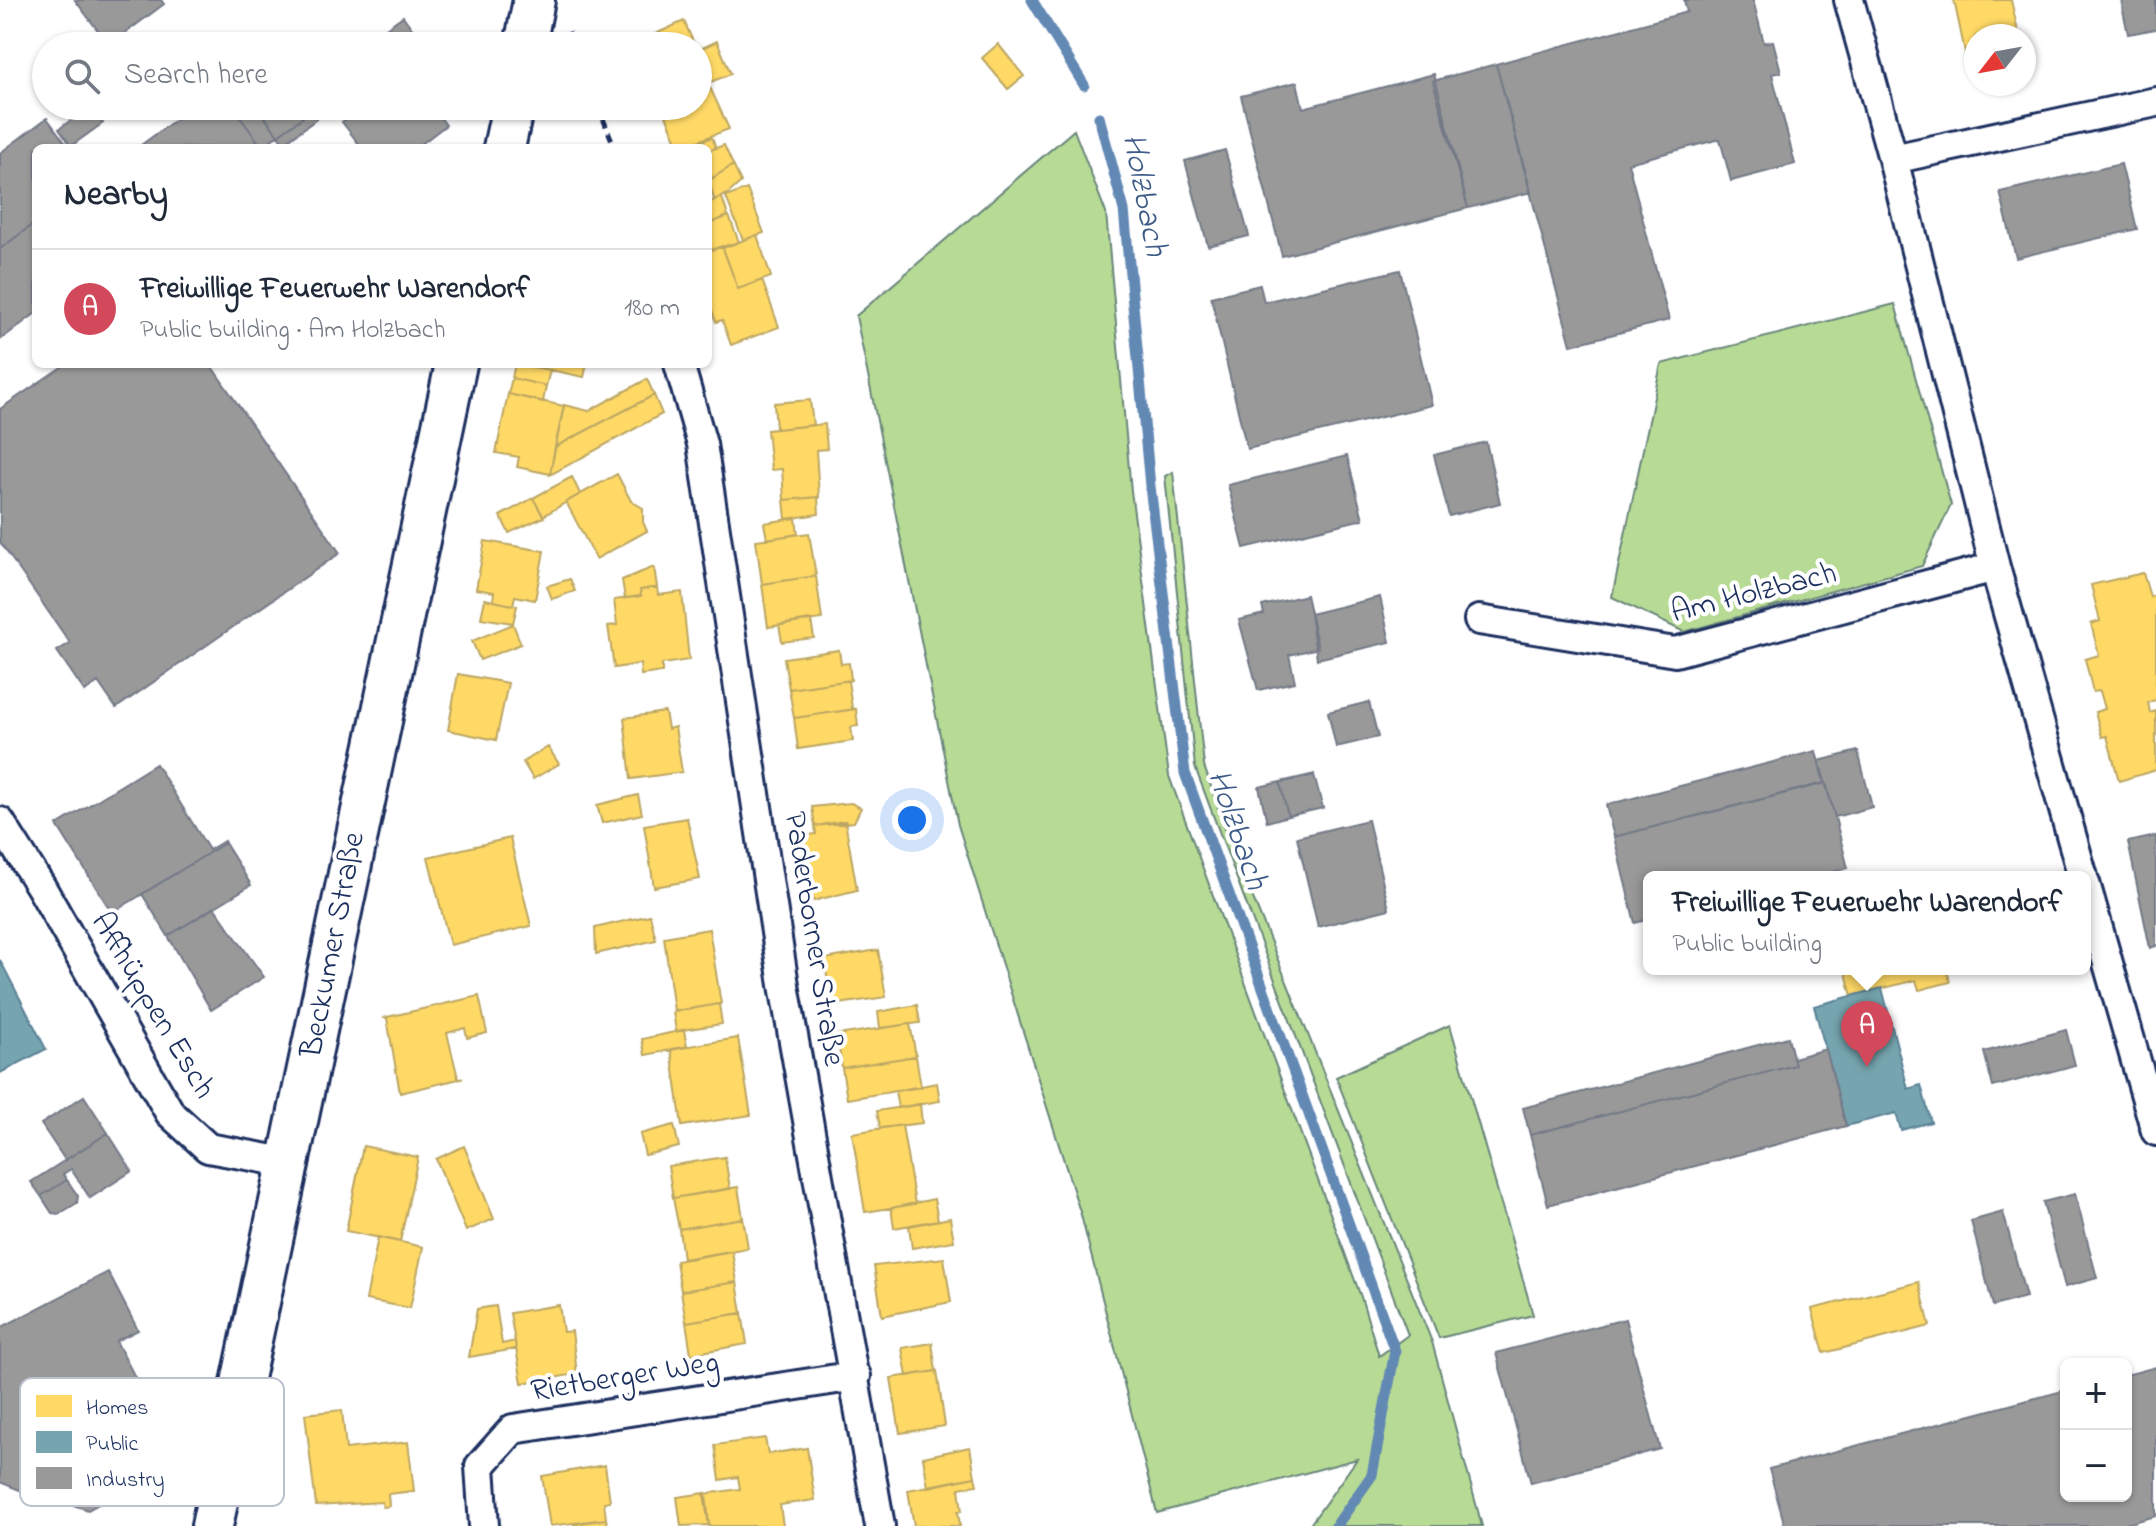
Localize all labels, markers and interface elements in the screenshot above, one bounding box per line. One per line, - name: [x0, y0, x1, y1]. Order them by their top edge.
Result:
- north arrow: [1964, 24, 2036, 96]
- search box: [32, 32, 712, 120]
- icon: search: [60, 54, 104, 98]
- text: Search here: [124, 54, 268, 98]
- water label: Holzbach: [1107, 129, 1180, 261]
- text: Nearby: [64, 171, 168, 221]
- text: Freiwillige Feuerwehr Warendorf: [140, 268, 530, 312]
- text: A: [82, 290, 98, 328]
- text: 180 m: [624, 290, 680, 328]
- text: Public building · Am Holzbach: [140, 312, 446, 350]
- street label: Am Holzbach: [1666, 551, 1842, 637]
- water label: Holzbach: [1192, 763, 1280, 898]
- your location: [892, 800, 932, 840]
- street label: Paderborner Straße: [770, 808, 856, 1070]
- street label: Beckumer Straße: [289, 827, 379, 1063]
- popup: [1643, 871, 2091, 975]
- text: Freiwillige Feuerwehr Warendorf: [1672, 882, 2062, 926]
- street label: Affhüppen Esch: [78, 903, 226, 1109]
- text: Public building: [1672, 926, 1822, 964]
- pin: A: [1841, 1001, 1893, 1067]
- street label: Rietberger Weg: [528, 1340, 722, 1416]
- map controls: [2060, 1358, 2132, 1502]
- button: +: [2060, 1358, 2132, 1430]
- legend: [20, 1378, 284, 1506]
- text: Homes: [86, 1393, 148, 1425]
- text: Public: [86, 1429, 139, 1461]
- button: −: [2060, 1430, 2132, 1502]
- text: Industry: [86, 1465, 165, 1498]

